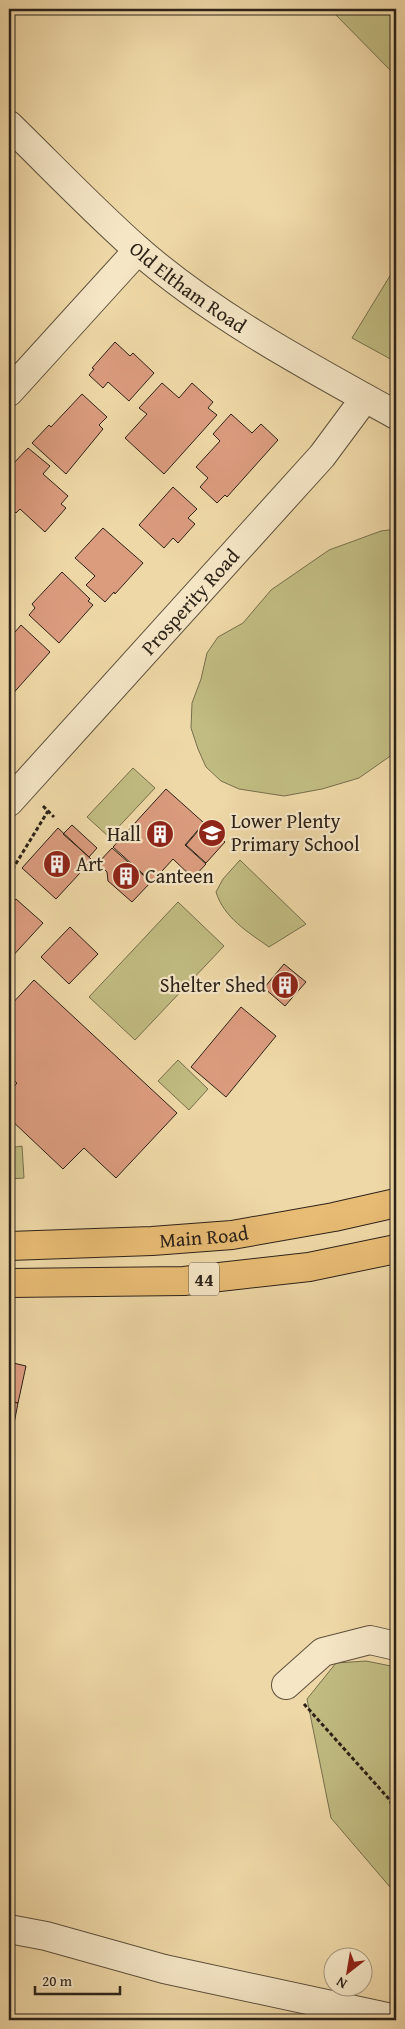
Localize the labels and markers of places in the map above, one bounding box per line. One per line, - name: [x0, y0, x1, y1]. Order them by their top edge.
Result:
- place label: Lower Plenty Primary School: [231, 806, 360, 858]
- school or university icon: Lower Plenty Primary School: [197, 818, 227, 848]
- place label: Hall: [107, 819, 141, 848]
- building icon: Hall: [145, 819, 175, 849]
- building icon: Art: [42, 849, 72, 879]
- place label: Art: [76, 849, 103, 878]
- building icon: Canteen: [111, 861, 141, 891]
- place label: Canteen: [145, 861, 214, 890]
- place label: Shelter Shed: [160, 970, 266, 999]
- building icon: Shelter Shed: [270, 970, 300, 1000]

